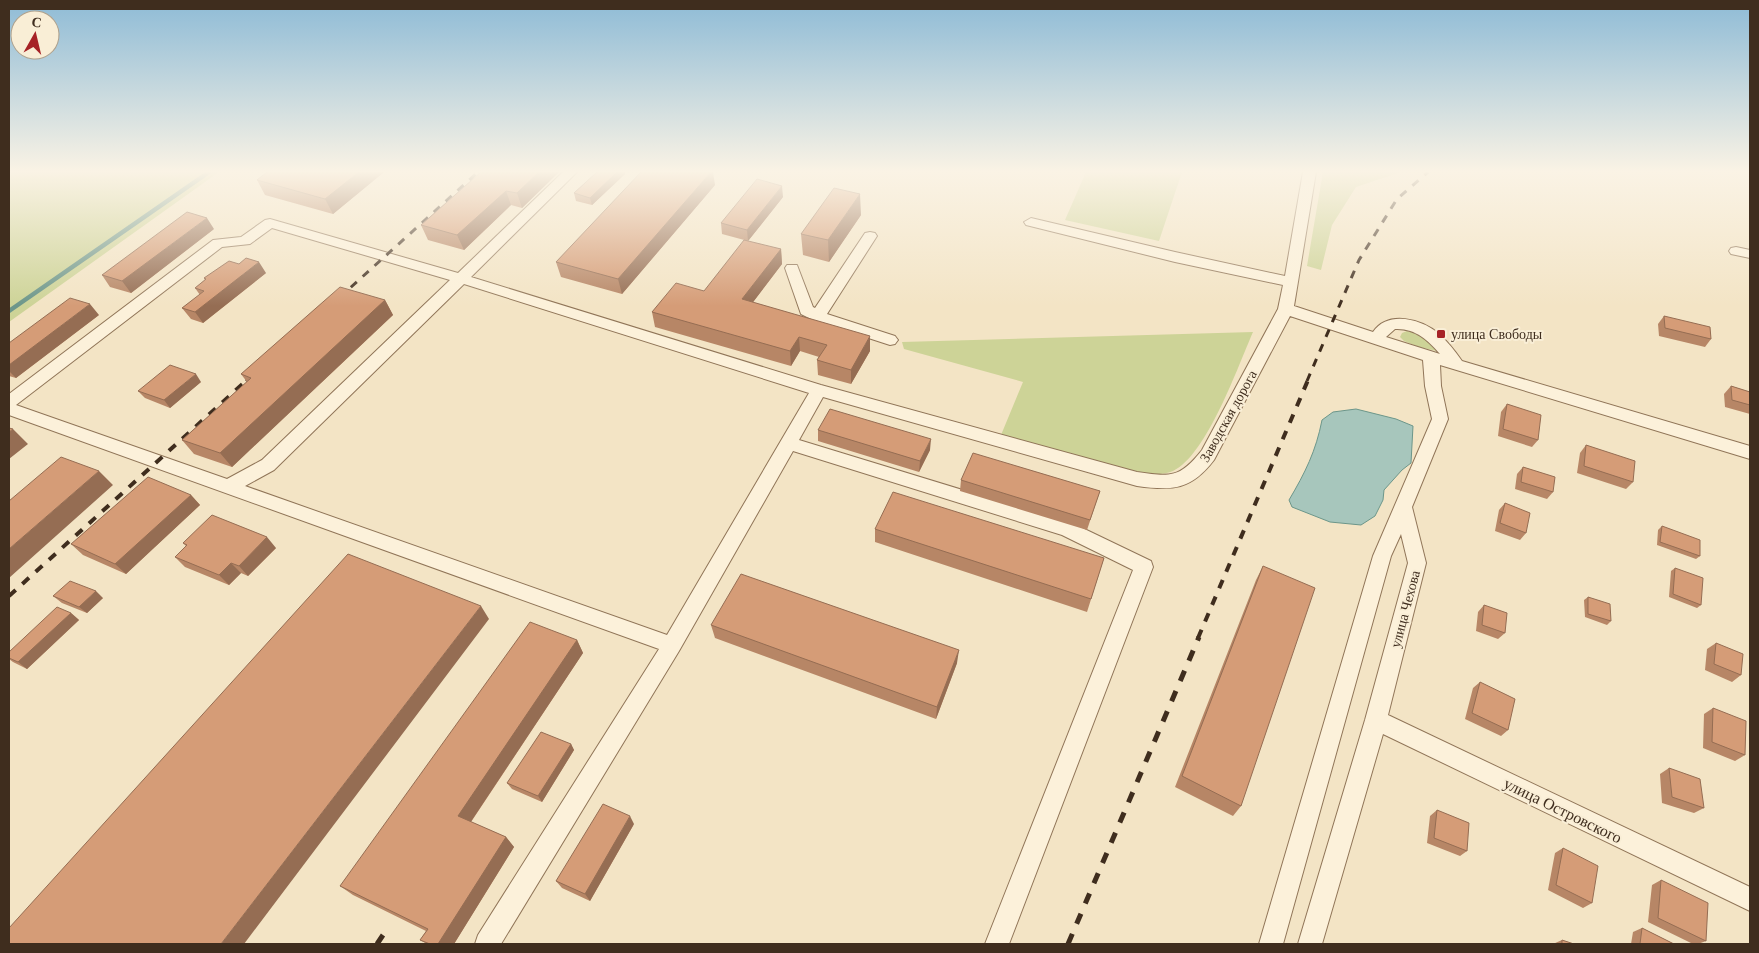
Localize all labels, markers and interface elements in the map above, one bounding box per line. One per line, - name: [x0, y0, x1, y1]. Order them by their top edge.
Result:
- north arrow: [10, 10, 60, 60]
- text: С: [31, 14, 43, 31]
- place label: улица Свободы: [1451, 327, 1543, 342]
- marker: улица Свободы: [1435, 328, 1447, 340]
- street label: Заводская дорога: [1197, 367, 1260, 465]
- street label: улица Чехова: [1388, 568, 1423, 649]
- street label: улица Островского: [1501, 775, 1625, 847]

